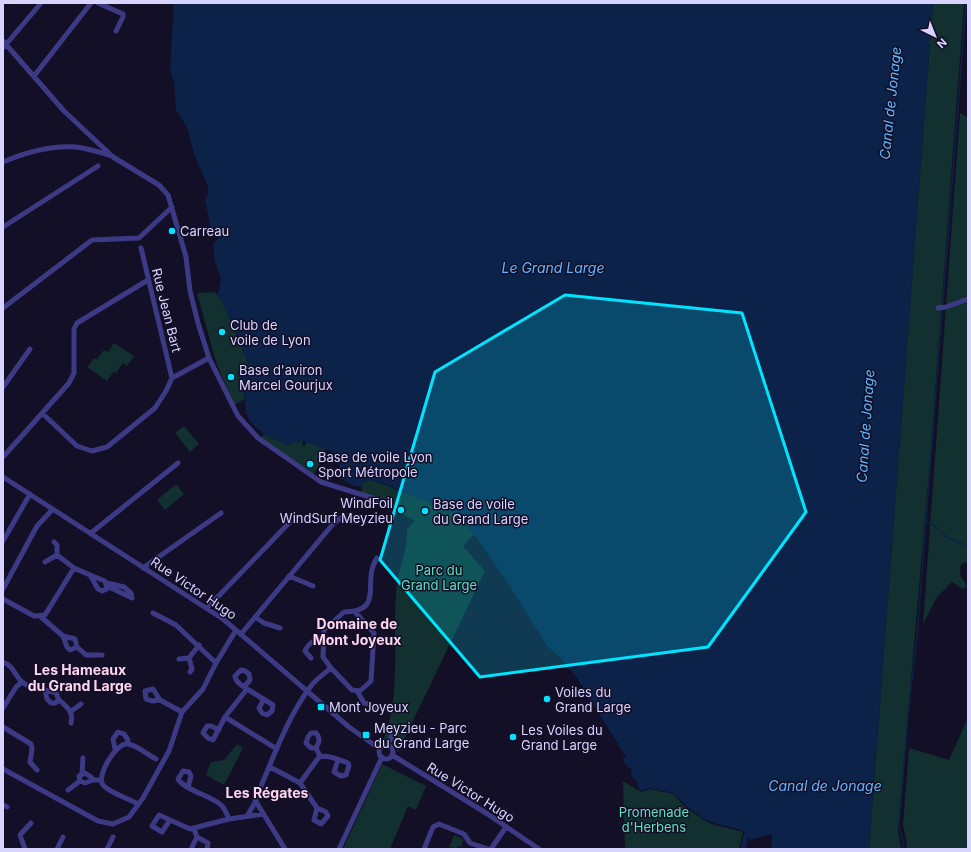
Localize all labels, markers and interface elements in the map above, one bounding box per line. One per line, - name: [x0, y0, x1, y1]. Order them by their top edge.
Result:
- north arrow: [915, 16, 955, 56]
- text: N: [934, 35, 950, 51]
- water label: Canal de Jonage: [876, 46, 904, 160]
- place label: Carreau: [180, 223, 229, 239]
- marker: Carreau: [167, 226, 177, 236]
- water label: Le Grand Large: [502, 259, 604, 276]
- street label: Rue Jean Bart: [149, 266, 185, 354]
- place label: Club de voile de Lyon: [230, 317, 311, 348]
- marker: Club de voile de Lyon: [217, 327, 227, 337]
- place label: Base d'aviron Marcel Gourjux: [239, 362, 333, 393]
- water label: Canal de Jonage: [853, 369, 877, 483]
- marker: Base d'aviron Marcel Gourjux: [226, 372, 236, 382]
- place label: Base de voile Lyon Sport Métropole: [318, 449, 432, 480]
- marker: Base de voile Lyon Sport Métropole: [305, 459, 315, 469]
- place label: WindFoil WindSurf Meyzieu: [280, 495, 393, 526]
- place label: Base de voile du Grand Large: [433, 496, 528, 527]
- marker: WindFoil WindSurf Meyzieu: [396, 505, 406, 515]
- marker: Base de voile du Grand Large: [420, 506, 430, 516]
- street label: Rue Victor Hugo: [148, 553, 240, 623]
- park label: Parc du Grand Large: [401, 562, 477, 593]
- district label: Domaine de Mont Joyeux: [313, 615, 401, 648]
- district label: Les Hameaux du Grand Large: [28, 661, 132, 694]
- place label: Voiles du Grand Large: [555, 684, 631, 715]
- marker: Voiles du Grand Large: [542, 694, 552, 704]
- place label: Mont Joyeux: [329, 699, 409, 715]
- marker: Mont Joyeux: [316, 702, 326, 712]
- place label: Meyzieu - Parc du Grand Large: [374, 720, 469, 751]
- place label: Les Voiles du Grand Large: [521, 722, 603, 753]
- marker: Meyzieu - Parc du Grand Large: [361, 730, 371, 740]
- marker: Les Voiles du Grand Large: [508, 732, 518, 742]
- street label: Rue Victor Hugo: [424, 759, 518, 825]
- water label: Canal de Jonage: [768, 777, 882, 794]
- district label: Les Régates: [226, 784, 309, 801]
- park label: Promenade d'Herbens: [619, 804, 689, 835]

